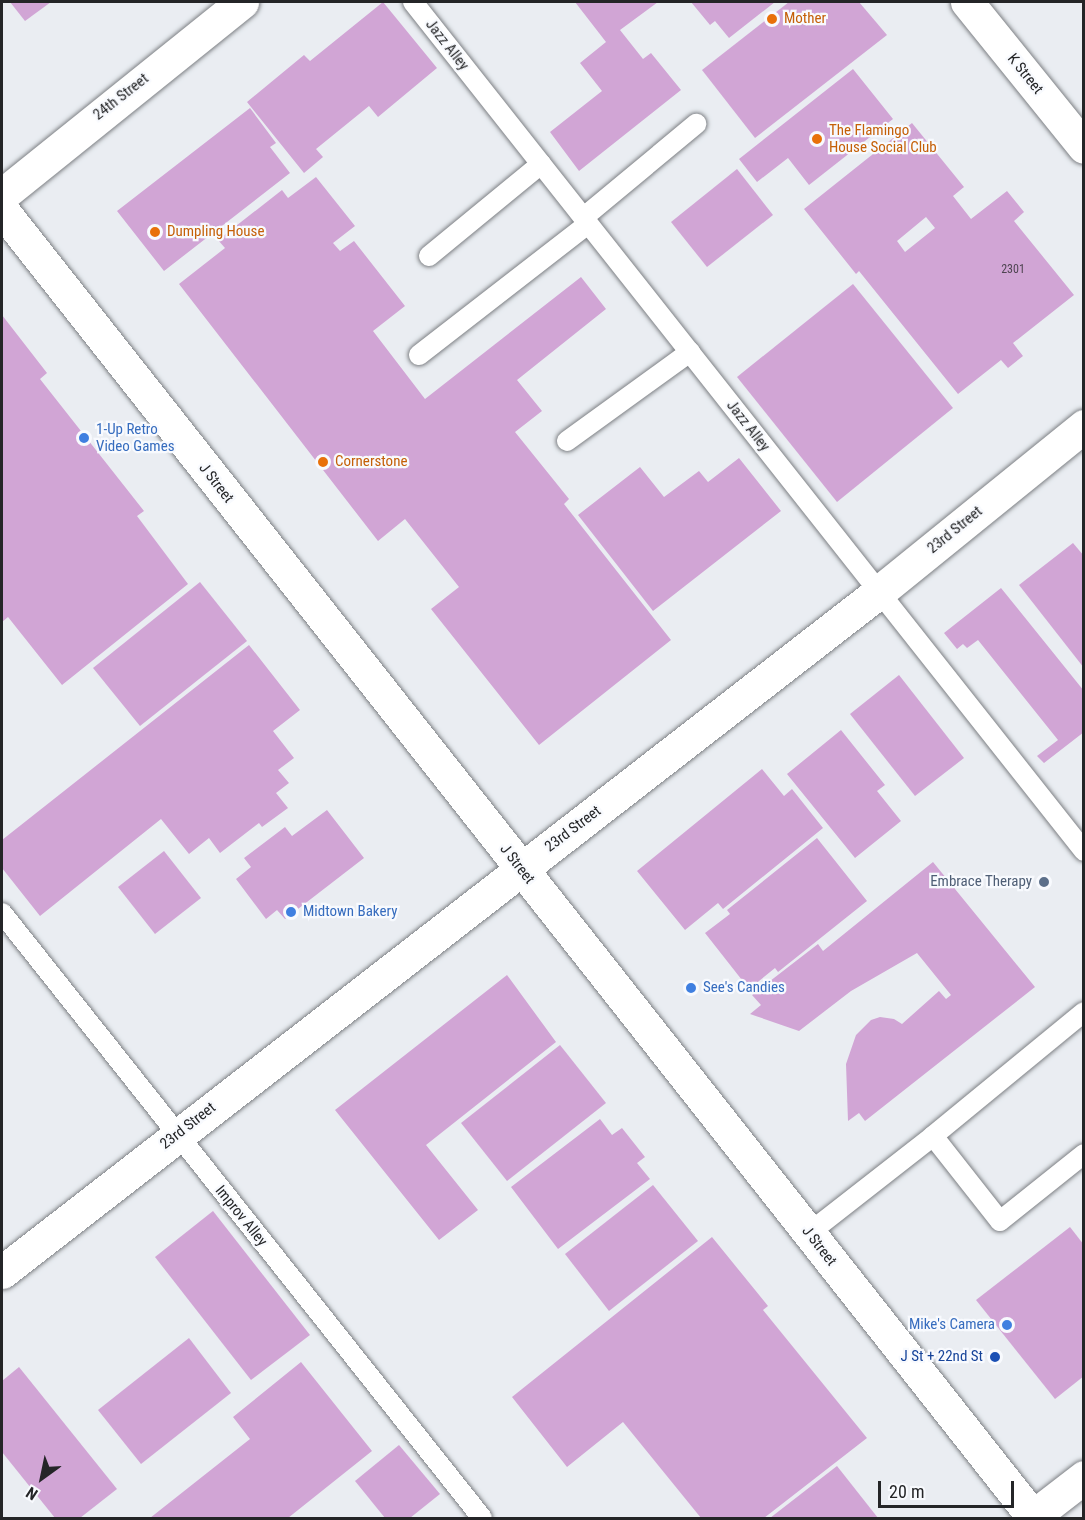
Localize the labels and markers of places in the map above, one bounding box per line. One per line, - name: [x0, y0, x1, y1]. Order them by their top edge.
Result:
- place label: Mother: [784, 10, 826, 28]
- marker: Mother: [765, 12, 779, 26]
- place label: The Flamingo House Social Club: [829, 121, 937, 156]
- marker: The Flamingo House Social Club: [810, 132, 824, 146]
- place label: Dumpling House: [167, 223, 264, 241]
- marker: Dumpling House: [148, 225, 162, 239]
- place label: 1-Up Retro Video Games: [96, 420, 175, 455]
- marker: 1-Up Retro Video Games: [77, 431, 91, 445]
- place label: Cornerstone: [335, 453, 407, 471]
- marker: Cornerstone: [316, 455, 330, 469]
- place label: Embrace Therapy: [930, 873, 1032, 891]
- marker: Embrace Therapy: [1037, 875, 1051, 889]
- place label: Midtown Bakery: [303, 903, 397, 921]
- marker: Midtown Bakery: [284, 905, 298, 919]
- place label: See's Candies: [703, 979, 785, 997]
- marker: See's Candies: [684, 981, 698, 995]
- place label: Mike's Camera: [909, 1316, 995, 1334]
- marker: Mike's Camera: [1000, 1318, 1014, 1332]
- place label: J St + 22nd St: [901, 1348, 983, 1366]
- marker: J St + 22nd St: [988, 1350, 1002, 1364]

